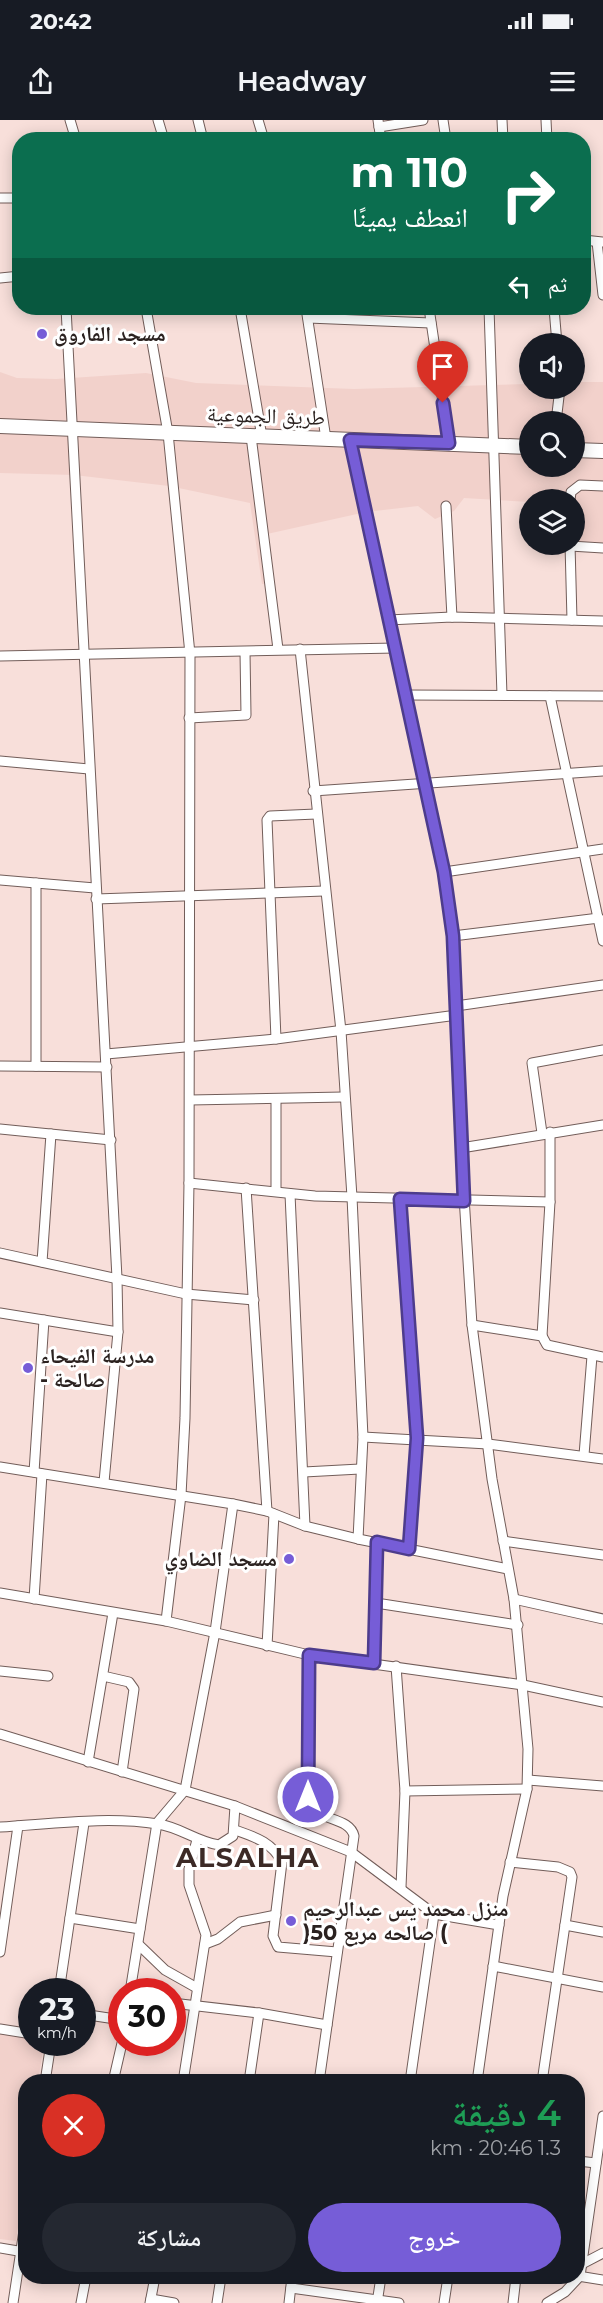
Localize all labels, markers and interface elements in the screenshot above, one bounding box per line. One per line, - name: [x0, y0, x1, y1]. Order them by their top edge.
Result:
- text: 20:42: [30, 8, 92, 35]
- icon: share: [24, 65, 57, 98]
- text: Headway: [237, 65, 366, 98]
- icon: menu: [546, 65, 579, 98]
- text: 110 m: [351, 146, 468, 198]
- icon: right: [489, 156, 567, 234]
- text: انعطف يمينًا: [352, 201, 468, 234]
- icon: left: [503, 270, 536, 303]
- text: ثم: [548, 271, 567, 298]
- place label: مسجد الفاروق: [54, 321, 166, 347]
- marker: مسجد الفاروق: [35, 327, 49, 341]
- map controls: [519, 333, 585, 555]
- button: sound: [519, 333, 585, 399]
- pin: [417, 341, 468, 403]
- icon: arrive: [426, 350, 459, 383]
- street label: طريق الجموعية: [207, 401, 325, 431]
- button: search: [519, 411, 585, 477]
- button: layers: [519, 489, 585, 555]
- place label: مدرسة الفيحاء - صالحة: [40, 1343, 155, 1392]
- marker: مدرسة الفيحاء - صالحة: [21, 1361, 35, 1375]
- place label: مسجد الضاوي: [164, 1546, 277, 1575]
- marker: مسجد الضاوي: [282, 1552, 296, 1566]
- position arrow: [276, 1765, 340, 1829]
- district label: ALSALHA: [175, 1841, 320, 1874]
- place label: منزل محمد يس عبدالرحيم )صالحه مربع 50 (: [303, 1896, 508, 1947]
- marker: منزل محمد يس عبدالرحيم )صالحه مربع 50 (: [284, 1914, 298, 1928]
- speed limit sign: 30: [108, 1978, 186, 2056]
- text: 23: [39, 1991, 75, 2028]
- text: km/h: [37, 2023, 77, 2042]
- text: 4 دقيقة: [452, 2091, 561, 2135]
- button: close: [42, 2094, 105, 2157]
- text: 1.3 km · 20:46: [430, 2136, 561, 2160]
- button: مشاركة: [42, 2203, 296, 2272]
- button: خروج: [308, 2203, 561, 2272]

